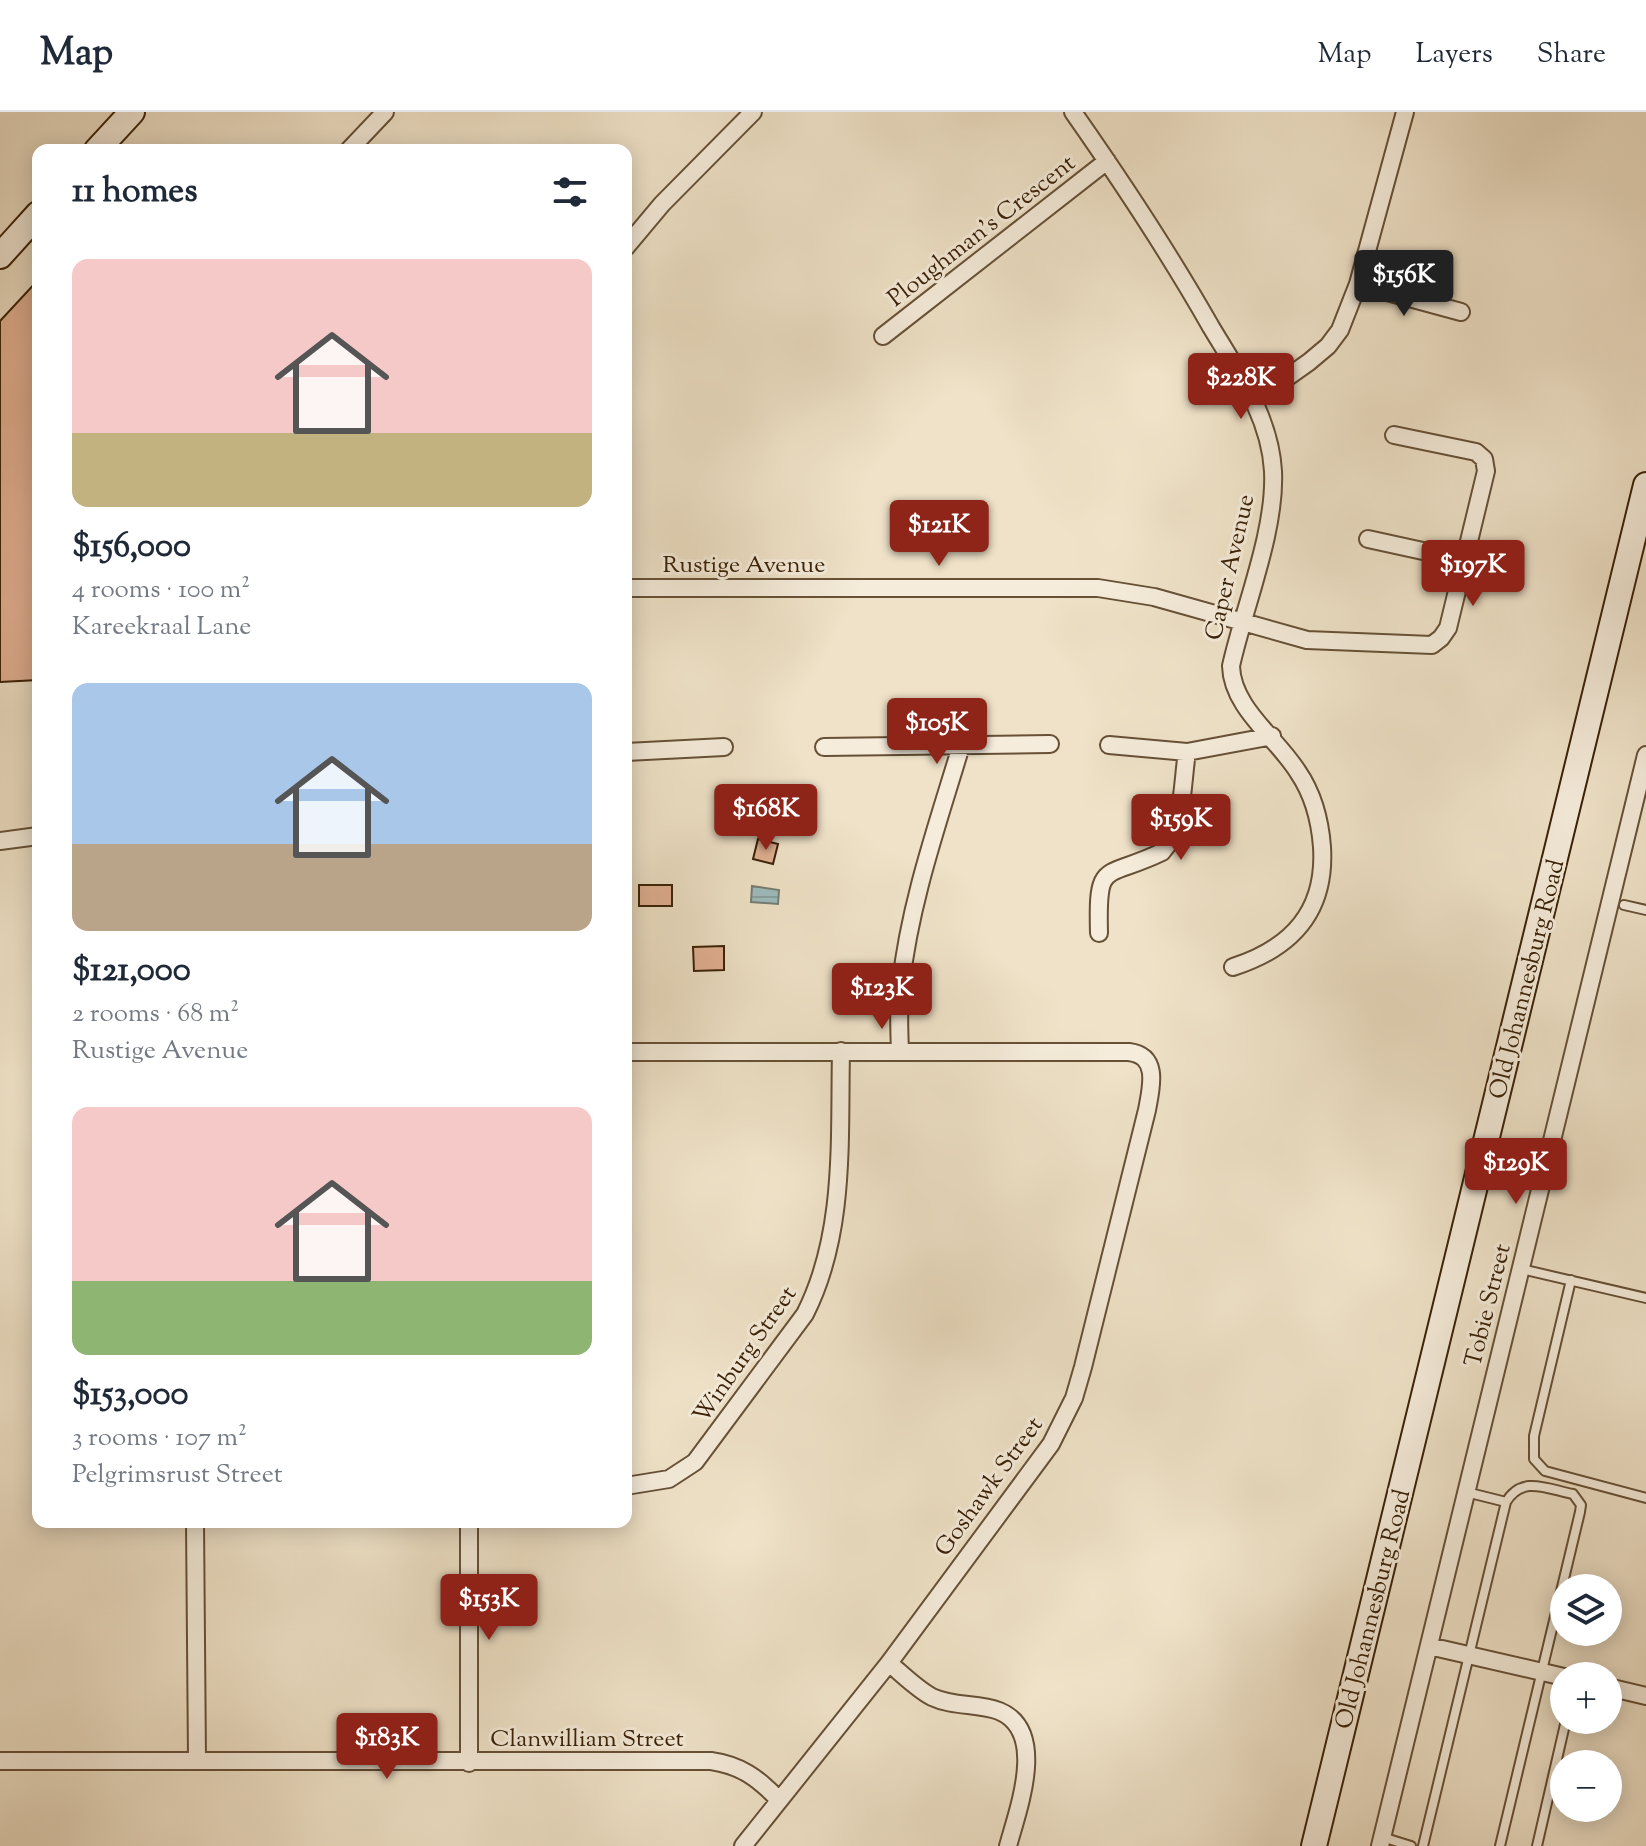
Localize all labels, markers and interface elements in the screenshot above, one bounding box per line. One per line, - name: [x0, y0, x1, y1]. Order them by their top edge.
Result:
- text: Map: [40, 28, 113, 82]
- text: Map: [1318, 35, 1371, 75]
- text: Layers: [1415, 35, 1493, 75]
- text: Share: [1537, 35, 1606, 75]
- street label: Ploughman's Crescent: [881, 147, 1083, 316]
- text: 11 homes: [72, 168, 198, 217]
- icon: filters: [548, 170, 592, 214]
- pin: $156K: [1348, 250, 1460, 318]
- text: $156K: [1372, 257, 1436, 294]
- icon: home: [260, 311, 404, 455]
- pin: $228K: [1185, 353, 1297, 421]
- text: $228K: [1206, 360, 1276, 397]
- street label: Caper Avenue: [1198, 491, 1264, 644]
- pin: $121K: [883, 500, 995, 568]
- text: $121K: [908, 507, 970, 544]
- text: $156,000: [72, 523, 191, 572]
- pin: $197K: [1417, 540, 1529, 608]
- text: $197K: [1440, 547, 1506, 584]
- street label: Rustige Avenue: [663, 549, 825, 583]
- text: 4 rooms · 100 m²: [72, 572, 250, 609]
- text: Kareekraal Lane: [72, 609, 251, 646]
- pin: $105K: [881, 698, 993, 766]
- text: $105K: [905, 705, 969, 742]
- icon: home: [260, 735, 404, 879]
- pin: $168K: [710, 784, 822, 852]
- text: $168K: [732, 791, 800, 828]
- pin: $159K: [1125, 794, 1237, 862]
- text: $159K: [1149, 801, 1213, 838]
- street label: Old Johannesburg Road: [1482, 856, 1574, 1103]
- text: $121,000: [72, 947, 191, 996]
- pin: $123K: [826, 963, 938, 1031]
- text: $123K: [850, 970, 914, 1007]
- text: 2 rooms · 68 m²: [72, 996, 239, 1033]
- text: Rustige Avenue: [72, 1033, 248, 1070]
- pin: $129K: [1460, 1138, 1572, 1206]
- text: $129K: [1483, 1145, 1549, 1182]
- icon: home: [260, 1159, 404, 1303]
- street label: Tobie Street: [1457, 1240, 1521, 1371]
- street label: Winburg Street: [686, 1280, 806, 1431]
- text: $153,000: [72, 1371, 189, 1420]
- street label: Goshawk Street: [927, 1410, 1052, 1564]
- text: 3 rooms · 107 m²: [72, 1420, 247, 1457]
- text: Pelgrimsrust Street: [72, 1457, 283, 1494]
- street label: Old Johannesburg Road: [1328, 1486, 1420, 1733]
- pin: $153K: [433, 1574, 545, 1642]
- map controls: [1550, 1574, 1622, 1822]
- button: layers: [1550, 1574, 1622, 1646]
- text: $153K: [459, 1581, 519, 1618]
- button: +: [1550, 1662, 1622, 1734]
- pin: $183K: [331, 1713, 443, 1781]
- text: $183K: [354, 1720, 420, 1757]
- street label: Clanwilliam Street: [490, 1723, 684, 1757]
- button: −: [1550, 1750, 1622, 1822]

